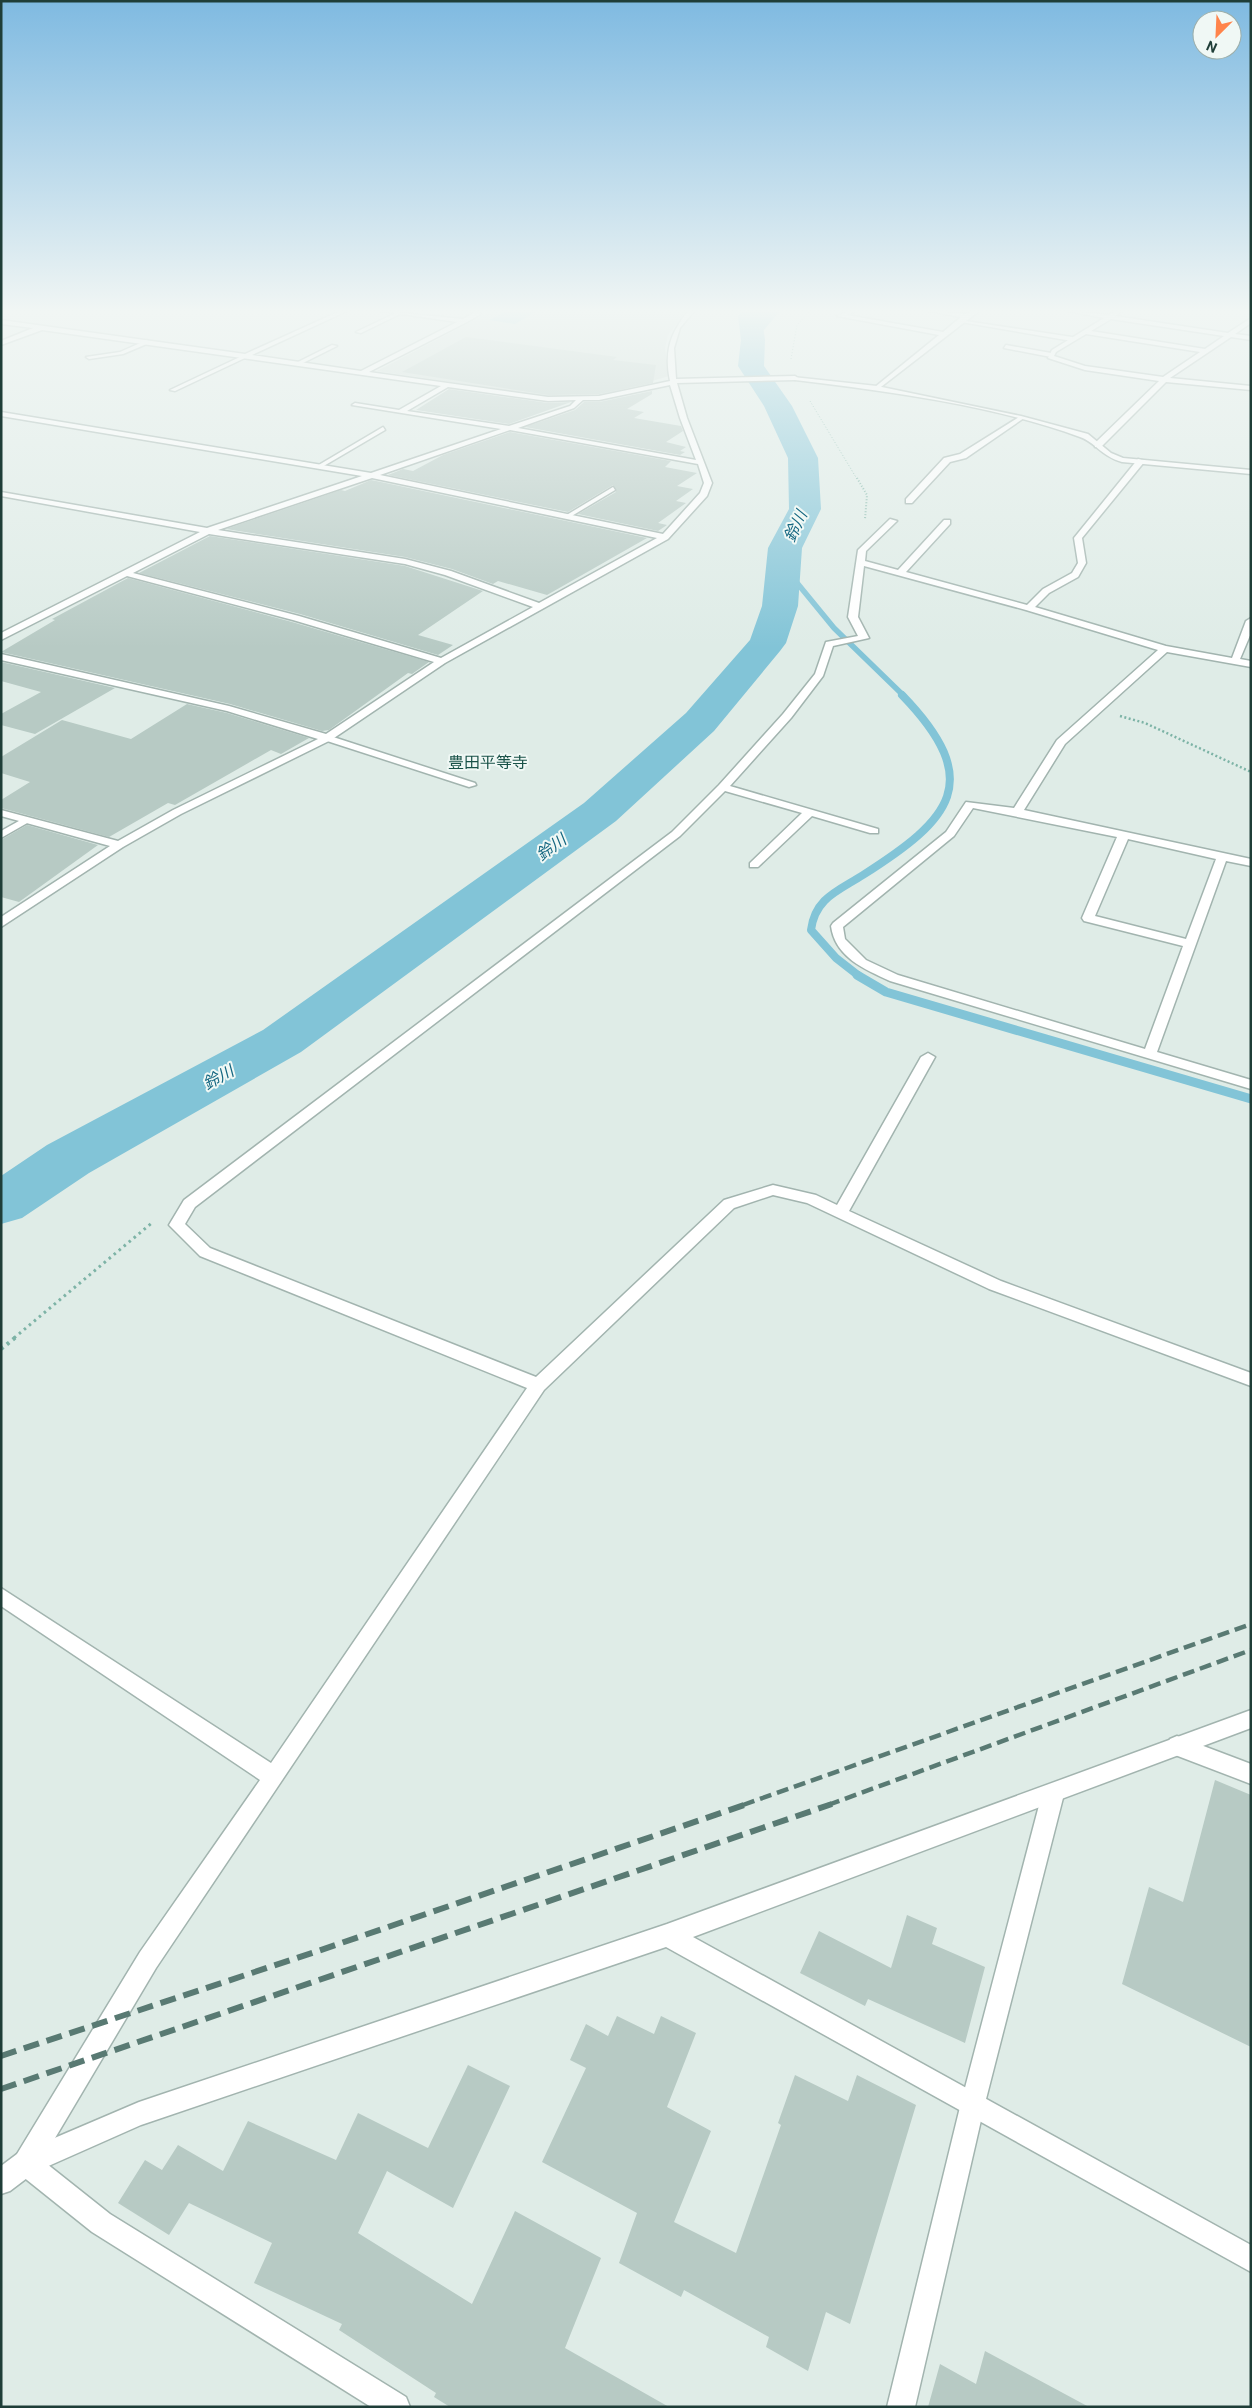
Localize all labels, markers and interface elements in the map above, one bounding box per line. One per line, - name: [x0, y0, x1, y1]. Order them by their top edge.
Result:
- north arrow: [1192, 10, 1242, 60]
- text: N: [1204, 38, 1219, 56]
- water label: 鈴川: [780, 506, 812, 545]
- district label: 豊田平等寺: [448, 753, 528, 772]
- water label: 鈴川: [533, 829, 571, 864]
- water label: 鈴川: [200, 1060, 239, 1094]

